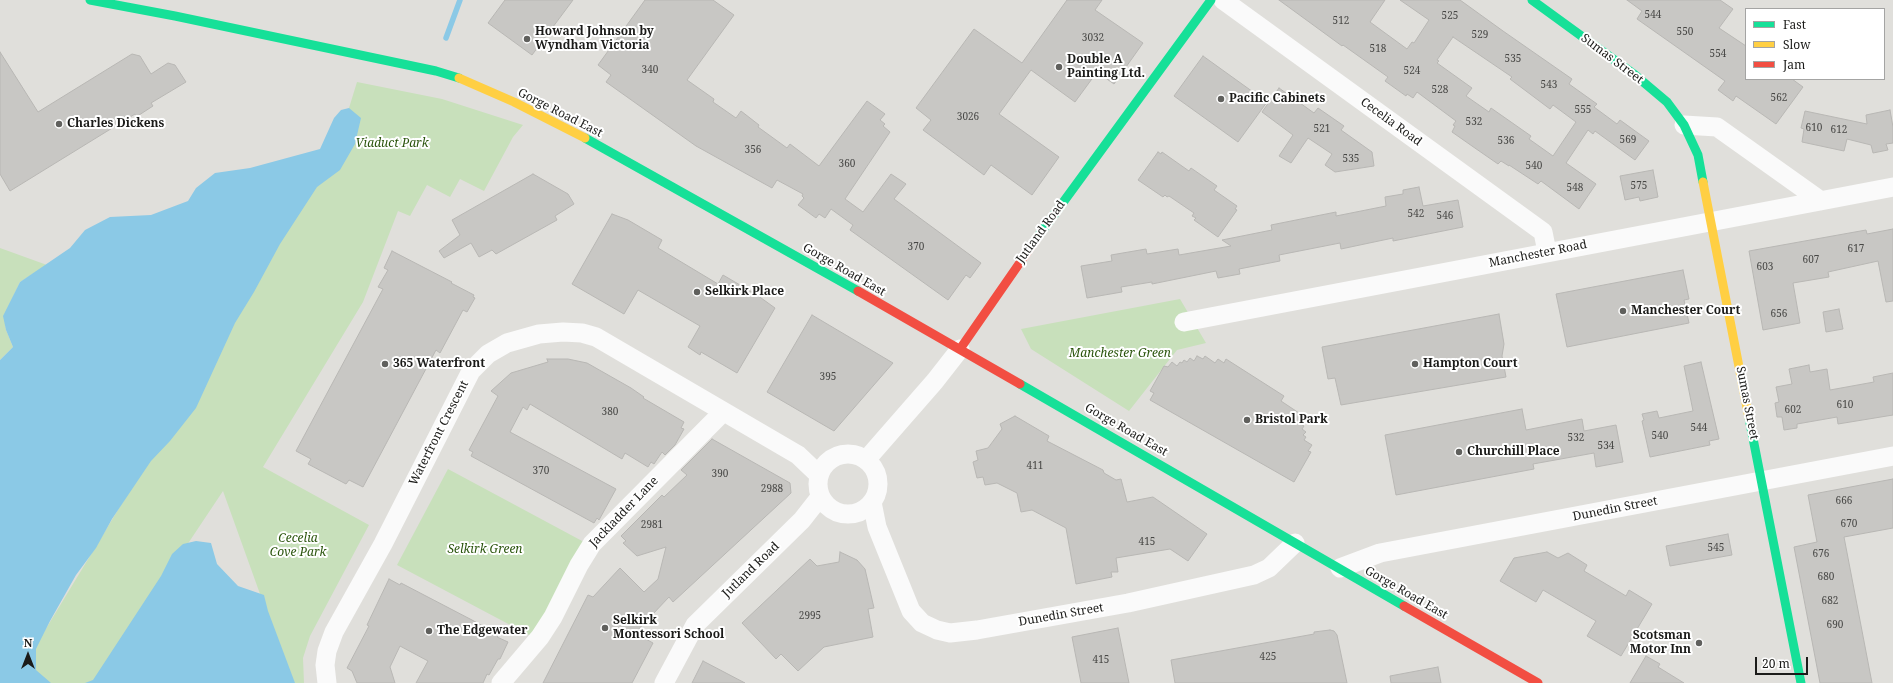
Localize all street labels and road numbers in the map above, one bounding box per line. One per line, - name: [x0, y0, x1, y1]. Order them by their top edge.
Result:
- street label: Sumas Street: [1578, 31, 1646, 87]
- street label: Gorge Road East: [515, 85, 605, 141]
- street label: Cecelia Road: [1357, 95, 1425, 149]
- street label: Jutland Road: [1013, 198, 1069, 266]
- street label: Manchester Road: [1488, 237, 1588, 271]
- street label: Gorge Road East: [800, 241, 888, 299]
- street label: Sumas Street: [1733, 365, 1761, 441]
- street label: Waterfront Crescent: [406, 378, 472, 488]
- street label: Gorge Road East: [1082, 401, 1170, 459]
- street label: Jackladder Lane: [587, 474, 661, 550]
- street label: Dunedin Street: [1571, 494, 1659, 524]
- street label: Jutland Road: [719, 539, 783, 601]
- street label: Gorge Road East: [1362, 564, 1450, 622]
- street label: Dunedin Street: [1017, 600, 1105, 630]

